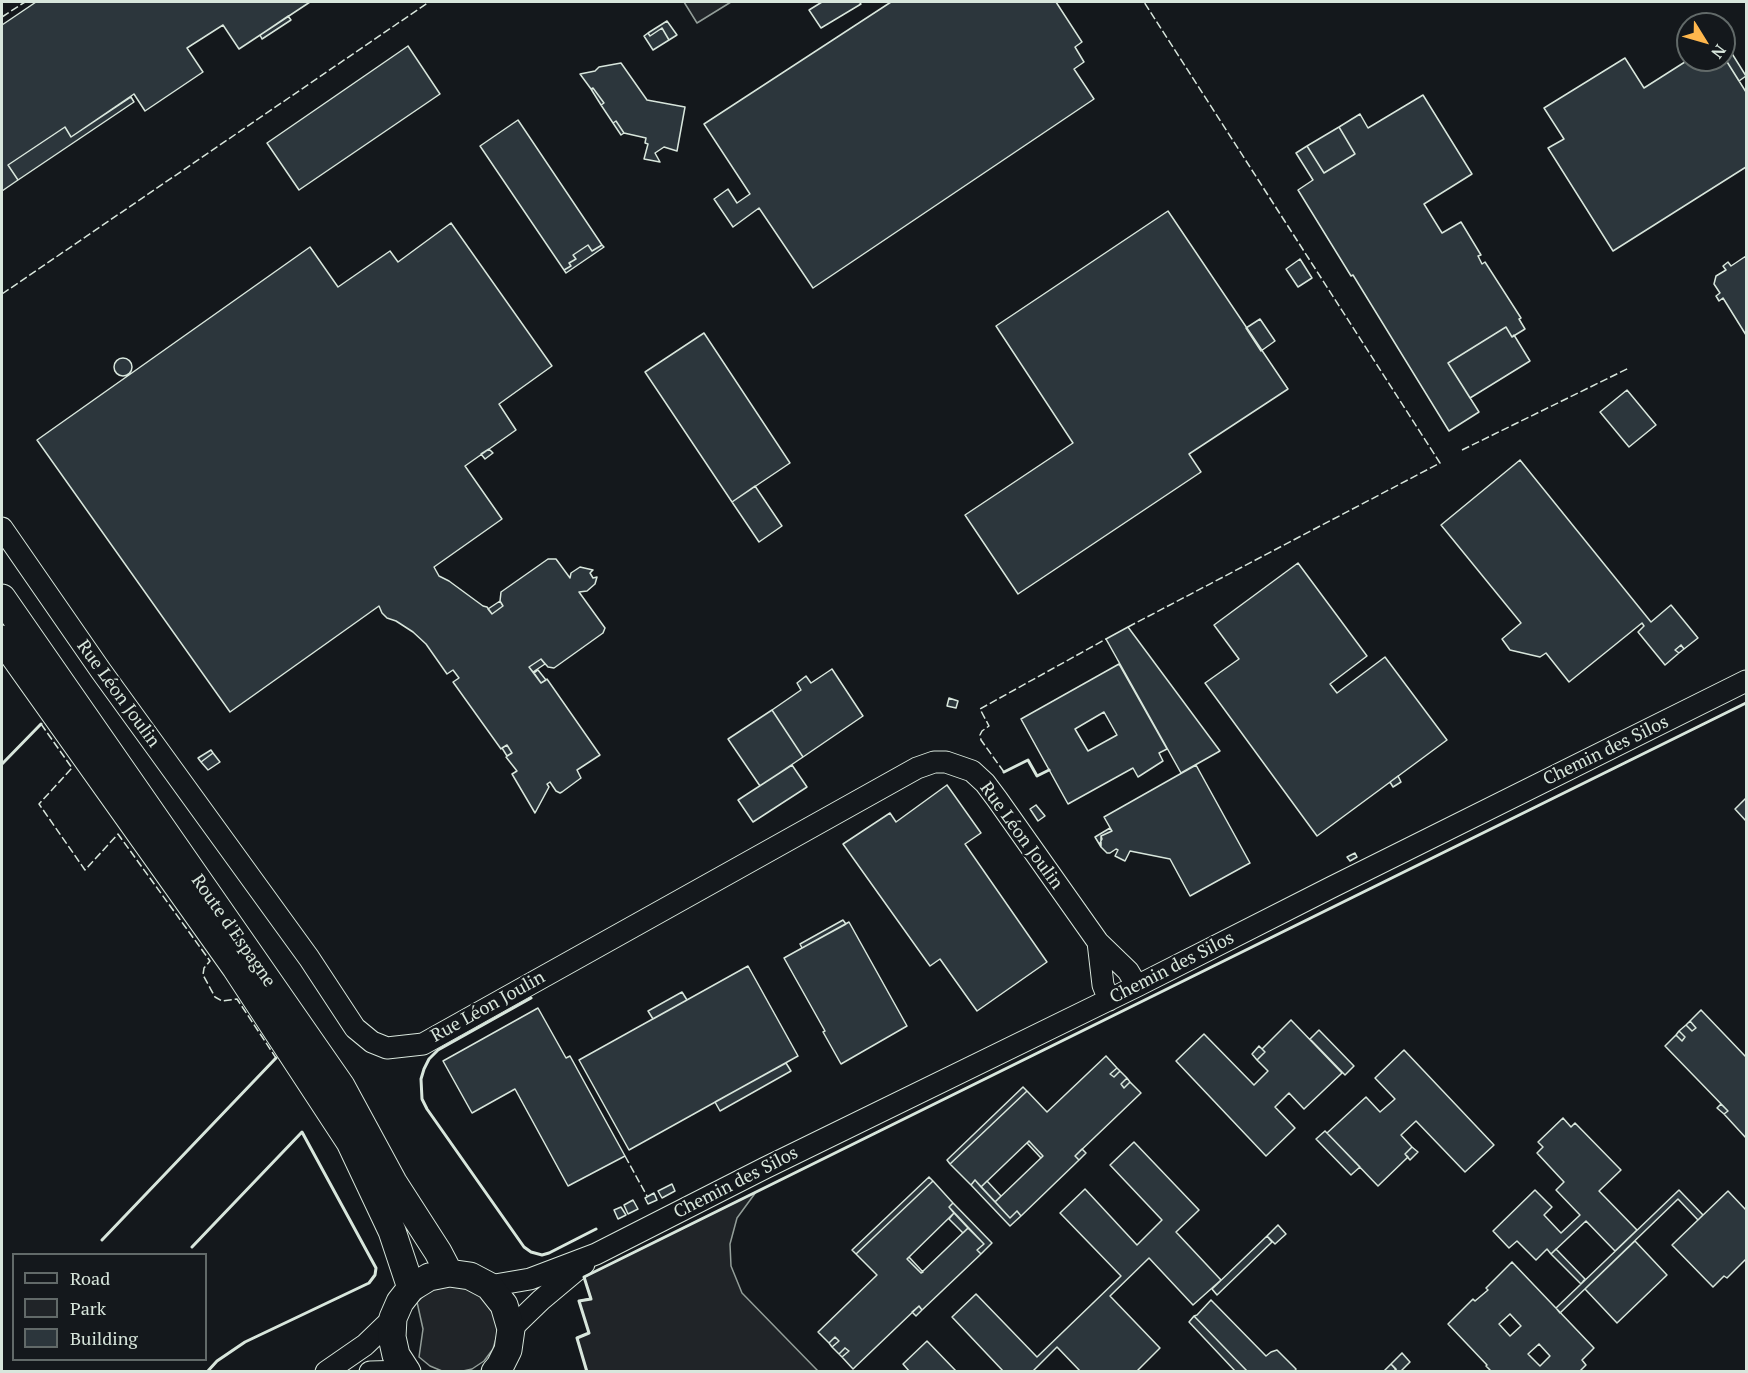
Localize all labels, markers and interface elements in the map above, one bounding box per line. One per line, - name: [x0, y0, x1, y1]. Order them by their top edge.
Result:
- north arrow: [1676, 12, 1736, 72]
- text: N: [1706, 40, 1731, 63]
- street label: Rue Léon Joulin: [72, 636, 164, 752]
- street label: Chemin des Silos: [1540, 711, 1672, 791]
- street label: Rue Léon Joulin: [975, 778, 1067, 894]
- street label: Route d'Espagne: [186, 871, 280, 991]
- street label: Chemin des Silos: [1106, 927, 1238, 1009]
- street label: Rue Léon Joulin: [427, 967, 549, 1047]
- street label: Chemin des Silos: [670, 1142, 802, 1224]
- legend: [12, 1253, 207, 1361]
- text: Road: [70, 1266, 110, 1290]
- text: Park: [70, 1296, 106, 1320]
- text: Building: [70, 1326, 138, 1350]

